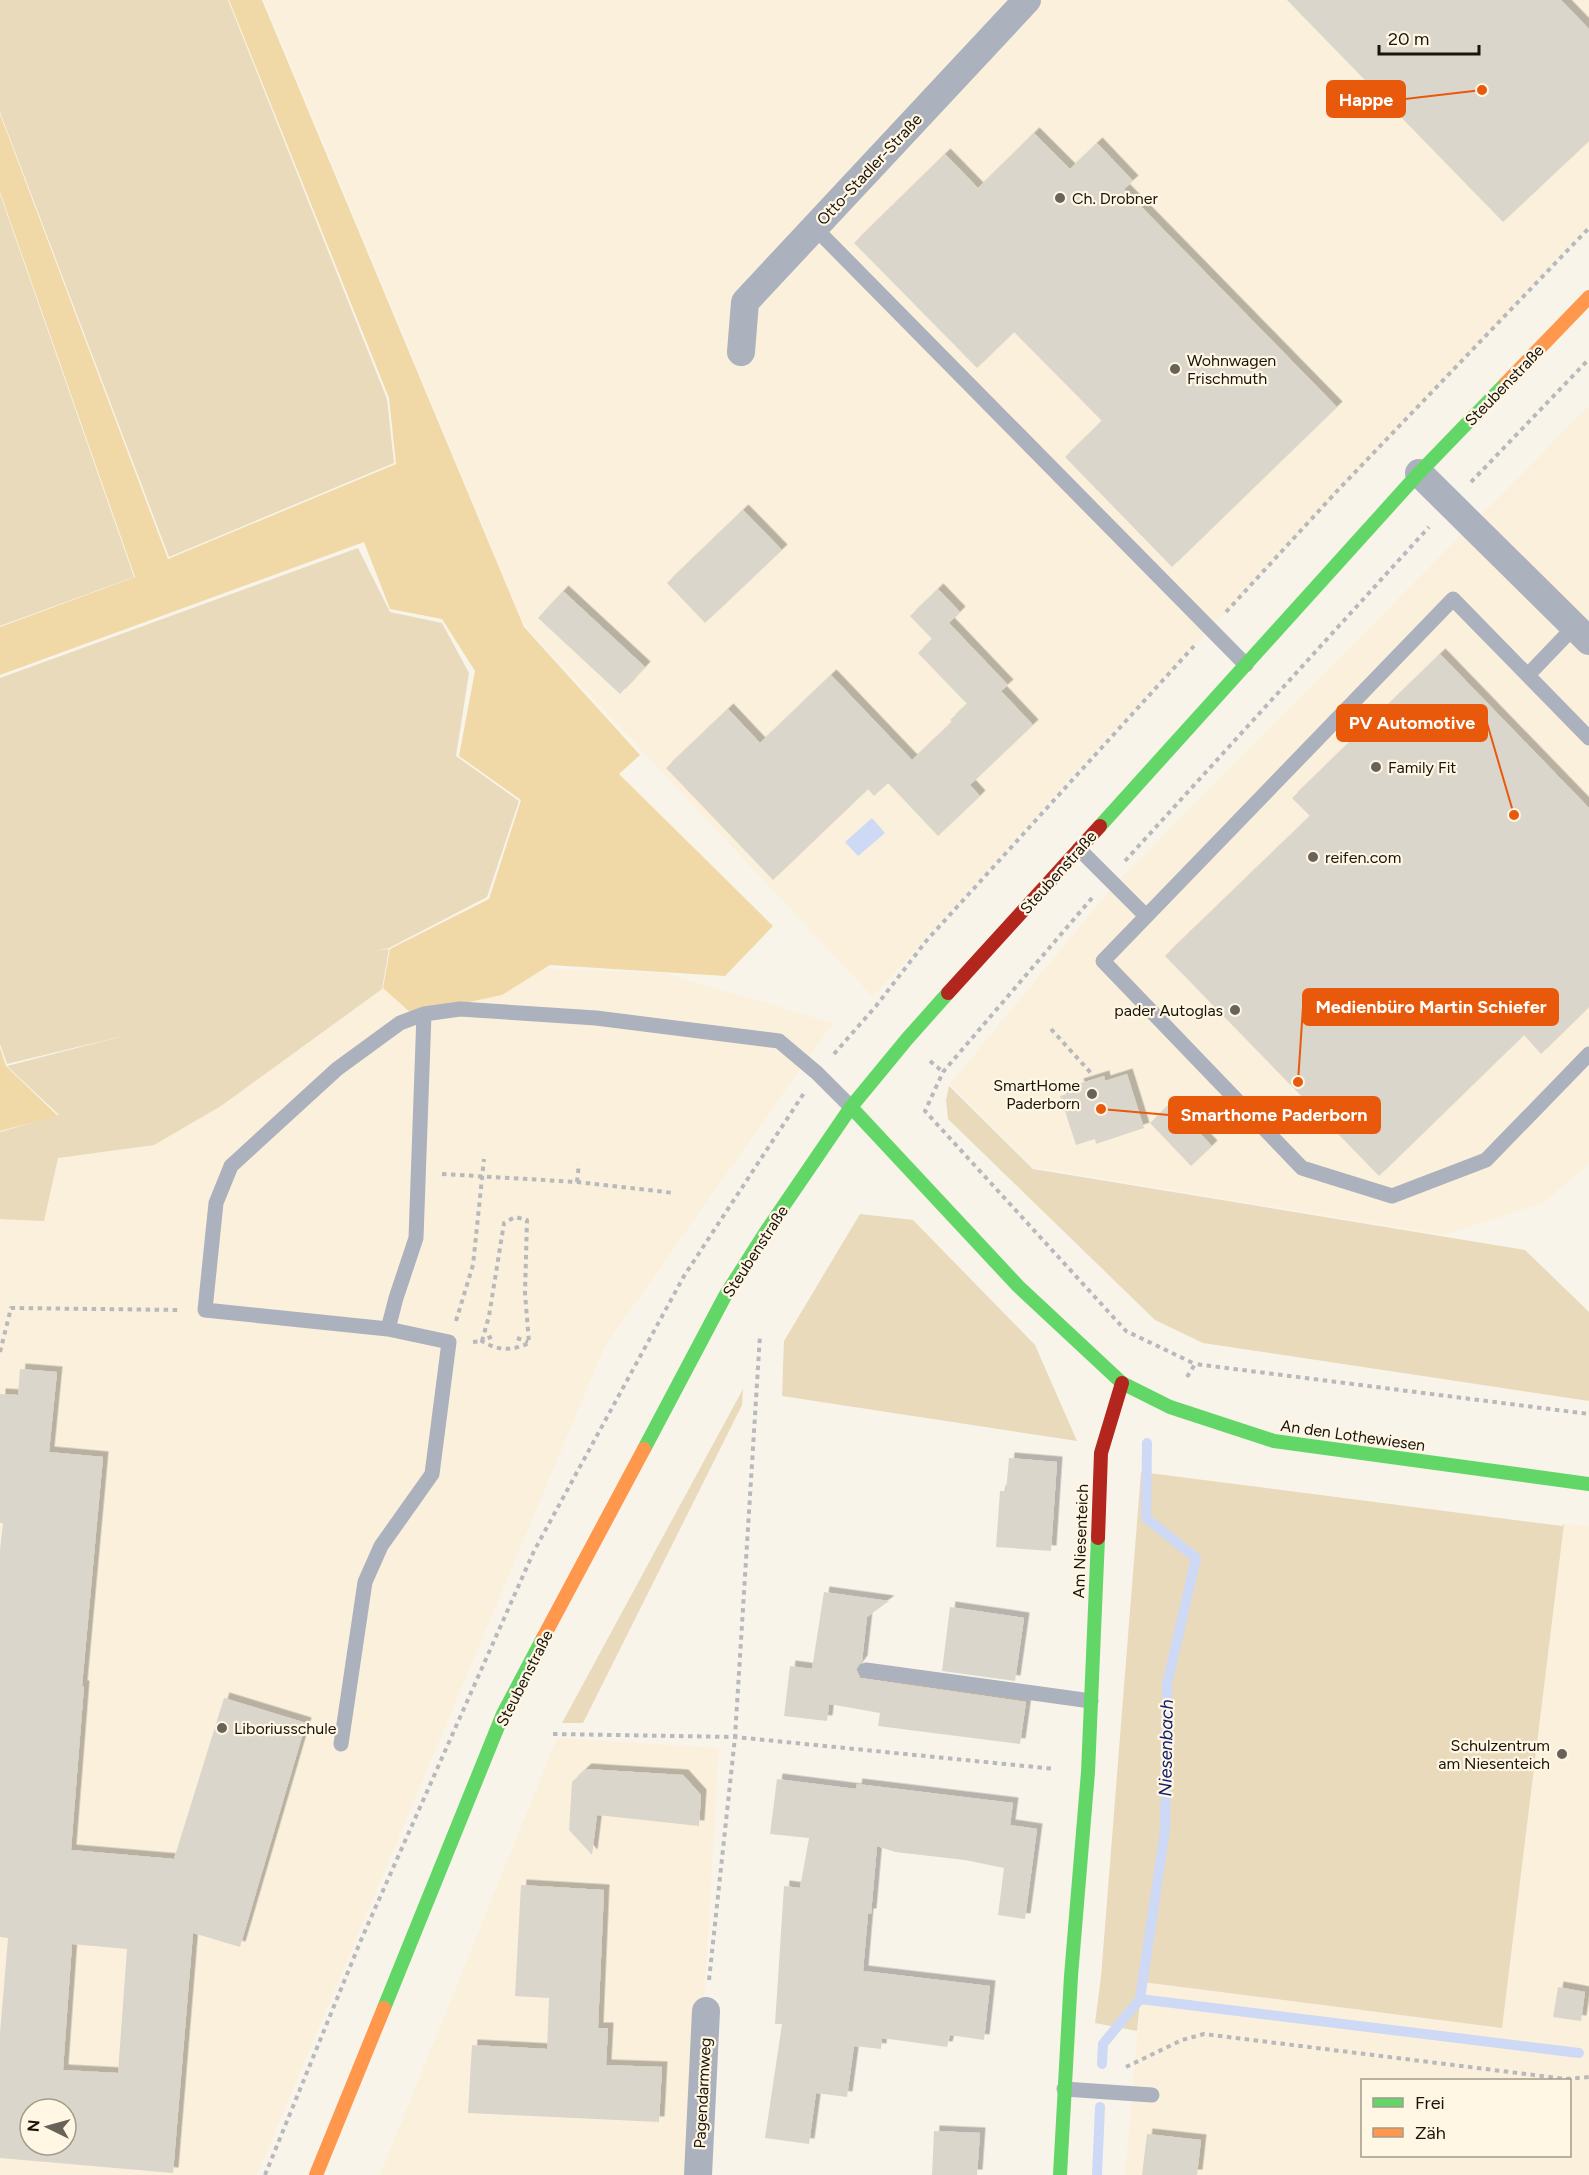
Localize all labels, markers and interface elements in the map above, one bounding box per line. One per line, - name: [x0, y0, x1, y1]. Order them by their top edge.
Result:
- scale bar: [1379, 18, 1480, 56]
- text: 20 m: [1388, 28, 1429, 50]
- callout: Happe: [1327, 81, 1405, 117]
- text: Happe: [1339, 89, 1393, 111]
- street label: Otto-Stadler-Straße: [813, 110, 926, 229]
- place label: Ch. Drobner: [1072, 189, 1158, 208]
- marker: Ch. Drobner: [1053, 191, 1067, 205]
- street label: Steubenstraße: [1461, 341, 1548, 430]
- place label: Wohnwagen Frischmuth: [1187, 351, 1276, 388]
- marker: Wohnwagen Frischmuth: [1168, 362, 1182, 376]
- callout: PV Automotive: [1337, 705, 1487, 741]
- text: PV Automotive: [1349, 712, 1475, 734]
- place label: Family Fit: [1388, 758, 1456, 777]
- marker: Family Fit: [1369, 760, 1383, 774]
- street label: Steubenstraße: [1016, 827, 1101, 918]
- place label: reifen.com: [1325, 848, 1401, 867]
- marker: reifen.com: [1306, 850, 1320, 864]
- callout: Medienbüro Martin Schiefer: [1303, 989, 1558, 1025]
- text: Medienbüro Martin Schiefer: [1315, 996, 1547, 1018]
- place label: pader Autoglas: [1114, 1001, 1223, 1020]
- marker: pader Autoglas: [1228, 1003, 1242, 1017]
- place label: SmartHome Paderborn: [993, 1076, 1080, 1113]
- marker: SmartHome Paderborn: [1085, 1087, 1099, 1101]
- callout: Smarthome Paderborn: [1169, 1097, 1380, 1133]
- text: Smarthome Paderborn: [1181, 1104, 1367, 1126]
- street label: Steubenstraße: [719, 1202, 792, 1301]
- street label: An den Lothewiesen: [1279, 1416, 1427, 1455]
- street label: Am Niesenteich: [1069, 1483, 1092, 1599]
- street label: Steubenstraße: [492, 1627, 557, 1729]
- water label: Niesenbach: [1154, 1699, 1178, 1797]
- place label: Liboriusschule: [234, 1719, 337, 1738]
- marker: Liboriusschule: [215, 1721, 229, 1735]
- place label: Schulzentrum am Niesenteich: [1438, 1736, 1550, 1773]
- marker: Schulzentrum am Niesenteich: [1555, 1747, 1569, 1761]
- street label: Pagendarmweg: [690, 2037, 715, 2149]
- legend: [1361, 2079, 1571, 2157]
- text: Frei: [1415, 2092, 1445, 2114]
- north arrow: [18, 2097, 78, 2157]
- text: N: [24, 2119, 44, 2133]
- text: Zäh: [1415, 2122, 1446, 2144]

